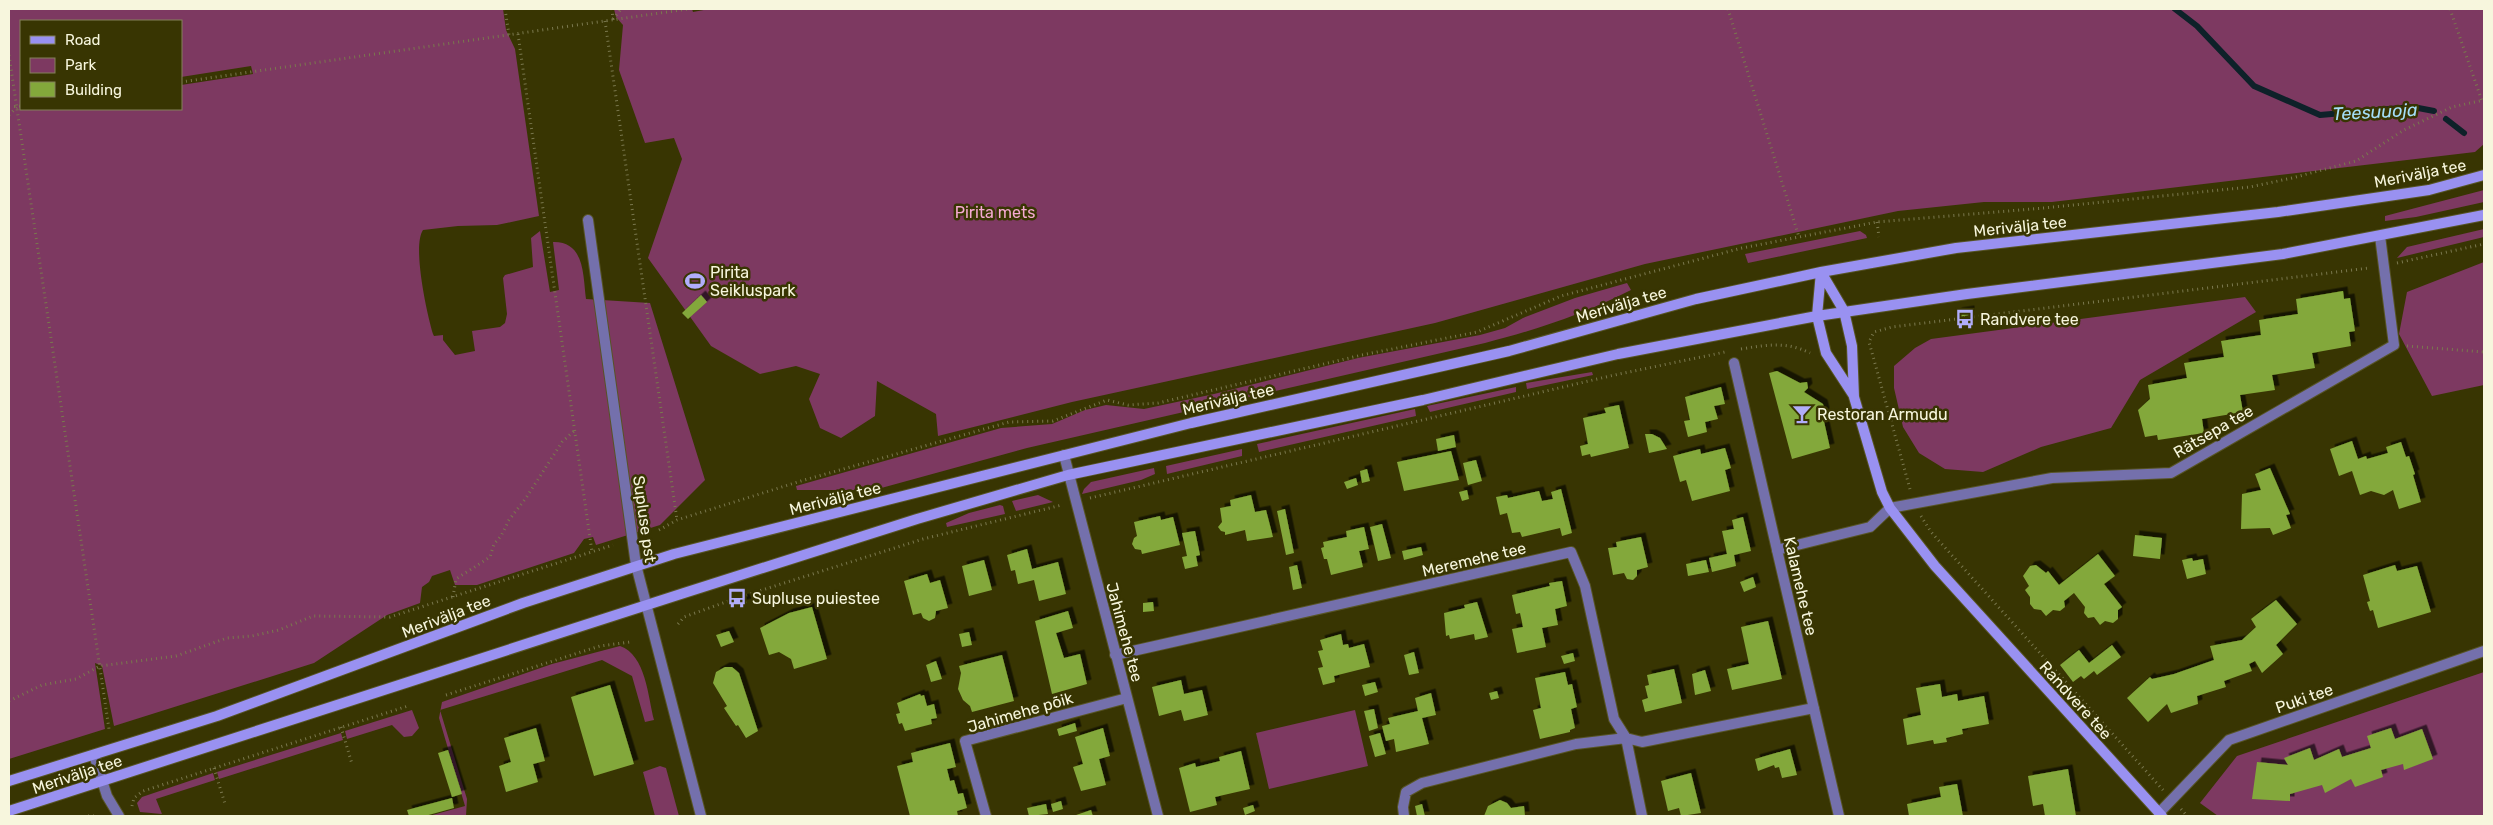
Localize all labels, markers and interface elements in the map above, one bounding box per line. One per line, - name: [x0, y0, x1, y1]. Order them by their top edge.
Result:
- legend: [20, 20, 182, 110]
- text: Road: [65, 31, 101, 49]
- text: Park: [65, 56, 96, 74]
- text: Building: [65, 81, 122, 99]
- water label: Teesuuoja: [2332, 99, 2419, 125]
- street label: Merivälja tee: [2372, 155, 2468, 192]
- park label: Pirita mets: [955, 203, 1035, 222]
- street label: Merivälja tee: [1973, 212, 2068, 241]
- place label: Pirita Seikluspark: [710, 263, 796, 300]
- sports icon: Pirita Seikluspark: [684, 270, 706, 292]
- street label: Merivälja tee: [1574, 282, 1669, 327]
- bus stop icon: Randvere tee: [1954, 308, 1976, 330]
- place label: Randvere tee: [1980, 310, 2079, 329]
- street label: Merivälja tee: [1180, 380, 1276, 419]
- street label: Rätsepa tee: [2170, 401, 2256, 462]
- bar icon: Restoran Armudu: [1791, 403, 1813, 425]
- place label: Restoran Armudu: [1817, 405, 1948, 424]
- street label: Supluse pst: [629, 474, 660, 564]
- street label: Merivälja tee: [787, 478, 883, 519]
- street label: Kalamehe tee: [1780, 535, 1821, 637]
- street label: Meremehe tee: [1420, 538, 1528, 581]
- street label: Jahimehe tee: [1102, 580, 1147, 684]
- bus stop icon: Supluse puiestee: [726, 587, 748, 609]
- place label: Supluse puiestee: [752, 589, 880, 608]
- street label: Merivälja tee: [399, 591, 493, 642]
- street label: Randvere tee: [2036, 657, 2116, 743]
- street label: Puki tee: [2273, 680, 2336, 717]
- street label: Jahimehe põik: [965, 688, 1076, 737]
- street label: Merivälja tee: [30, 751, 125, 798]

